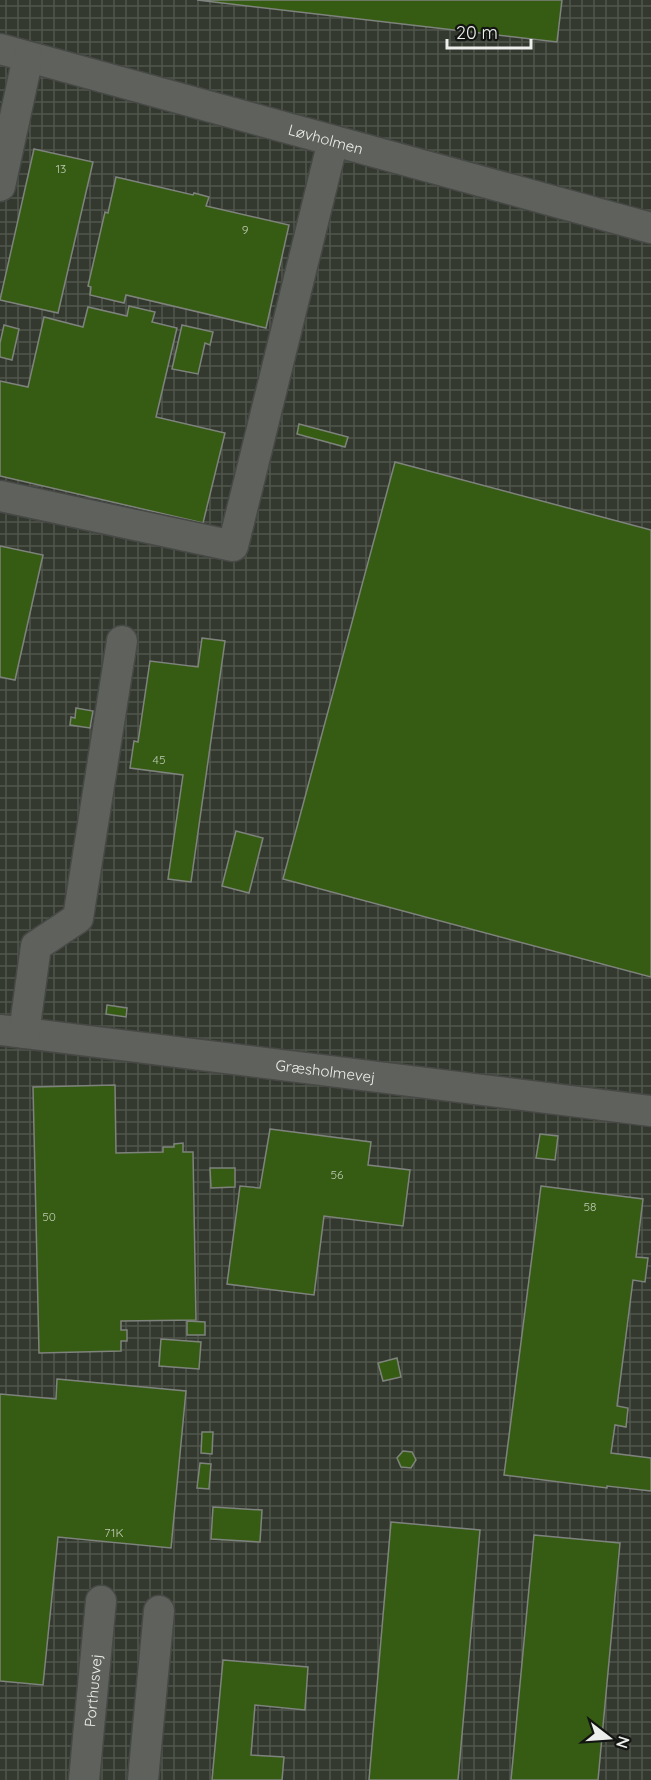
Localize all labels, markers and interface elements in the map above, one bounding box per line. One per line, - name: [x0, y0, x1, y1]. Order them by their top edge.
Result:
- scale bar: [447, 12, 531, 50]
- text: 20 m: [456, 21, 498, 44]
- street label: Løvholmen: [286, 119, 365, 158]
- house number: 13: [56, 161, 66, 176]
- house number: 9: [242, 222, 249, 237]
- house number: 45: [153, 752, 165, 767]
- street label: Græsholmevej: [275, 1055, 376, 1086]
- house number: 56: [331, 1167, 344, 1182]
- house number: 58: [583, 1199, 597, 1214]
- house number: 50: [42, 1209, 56, 1224]
- house number: 71K: [104, 1525, 124, 1540]
- street label: Porthusvej: [80, 1653, 105, 1728]
- north arrow: [579, 1708, 639, 1768]
- text: N: [612, 1734, 635, 1751]

